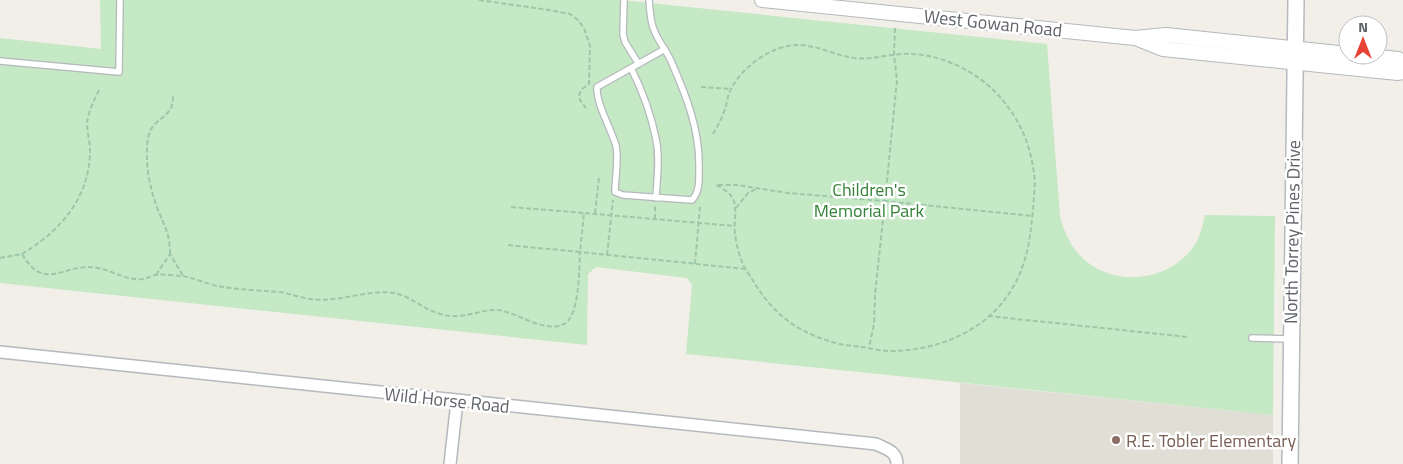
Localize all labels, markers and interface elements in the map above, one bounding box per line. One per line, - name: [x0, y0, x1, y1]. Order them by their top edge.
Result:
- street label: West Gowan Road: [922, 2, 1064, 44]
- north arrow: [1338, 15, 1388, 65]
- text: N: [1358, 16, 1368, 37]
- street label: North Torrey Pines Drive: [1277, 140, 1307, 324]
- park label: Children's Memorial Park: [814, 176, 925, 224]
- street label: Wild Horse Road: [383, 380, 511, 420]
- place label: R.E. Tobler Elementary: [1126, 427, 1297, 454]
- marker: R.E. Tobler Elementary: [1110, 434, 1122, 446]

